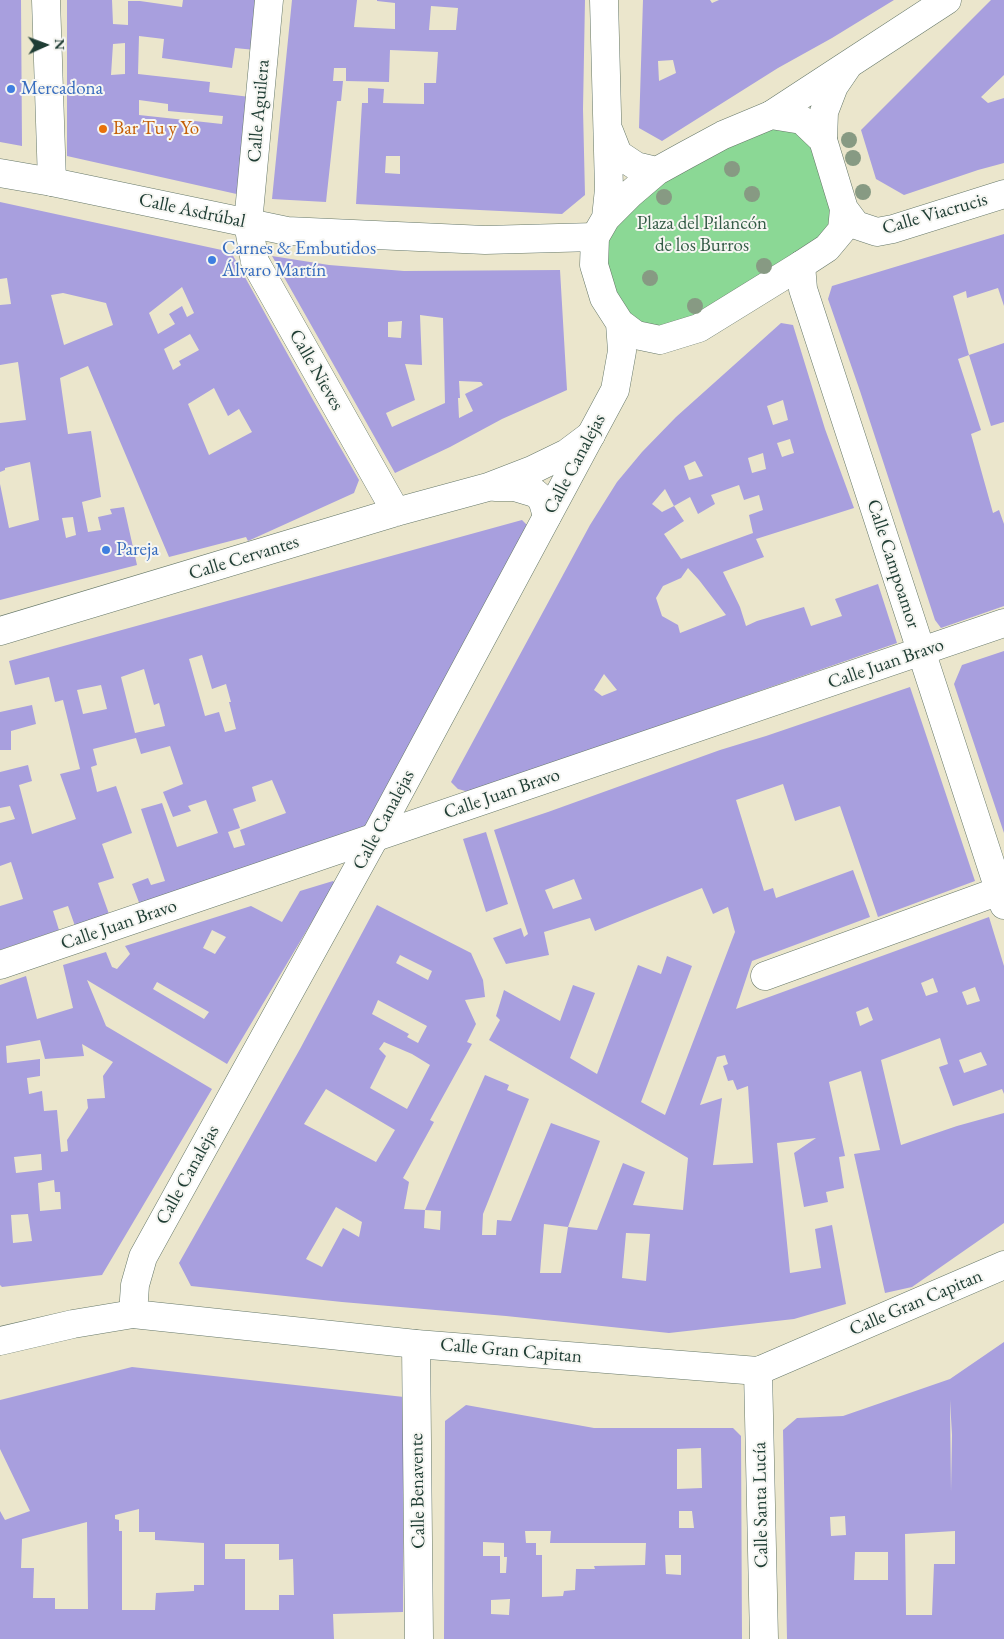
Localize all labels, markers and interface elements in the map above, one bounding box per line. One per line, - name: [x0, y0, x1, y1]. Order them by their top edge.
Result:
- north arrow: [20, 20, 70, 70]
- text: N: [51, 38, 69, 50]
- street label: Calle Aguilera: [243, 59, 275, 163]
- place label: Mercadona: [21, 78, 103, 100]
- marker: Mercadona: [5, 83, 17, 95]
- place label: Bar Tu y Yo: [113, 118, 199, 140]
- marker: Bar Tu y Yo: [97, 123, 109, 135]
- street label: Calle Viacrucis: [880, 188, 990, 240]
- street label: Calle Asdrúbal: [137, 189, 247, 233]
- park label: Plaza del Pilancón de los Burros: [637, 213, 767, 257]
- place label: Carnes & Embutidos Álvaro Martín: [222, 238, 376, 282]
- marker: Carnes & Embutidos Álvaro Martín: [206, 254, 218, 266]
- street label: Calle Nieves: [284, 325, 348, 415]
- street label: Calle Canalejas: [539, 410, 611, 518]
- street label: Calle Campoamor: [861, 497, 925, 631]
- street label: Calle Cervantes: [186, 530, 302, 586]
- place label: Pareja: [116, 539, 159, 561]
- marker: Pareja: [100, 544, 112, 556]
- street label: Calle Juan Bravo: [825, 633, 947, 695]
- street label: Calle Juan Bravo: [441, 763, 563, 825]
- street label: Calle Canalejas: [348, 766, 420, 874]
- street label: Calle Juan Bravo: [58, 894, 180, 956]
- street label: Calle Canalejas: [151, 1121, 225, 1229]
- street label: Calle Gran Capitan: [846, 1265, 986, 1341]
- street label: Calle Gran Capitan: [439, 1333, 583, 1369]
- street label: Calle Benavente: [406, 1433, 430, 1549]
- street label: Calle Santa Lucía: [748, 1442, 774, 1568]

